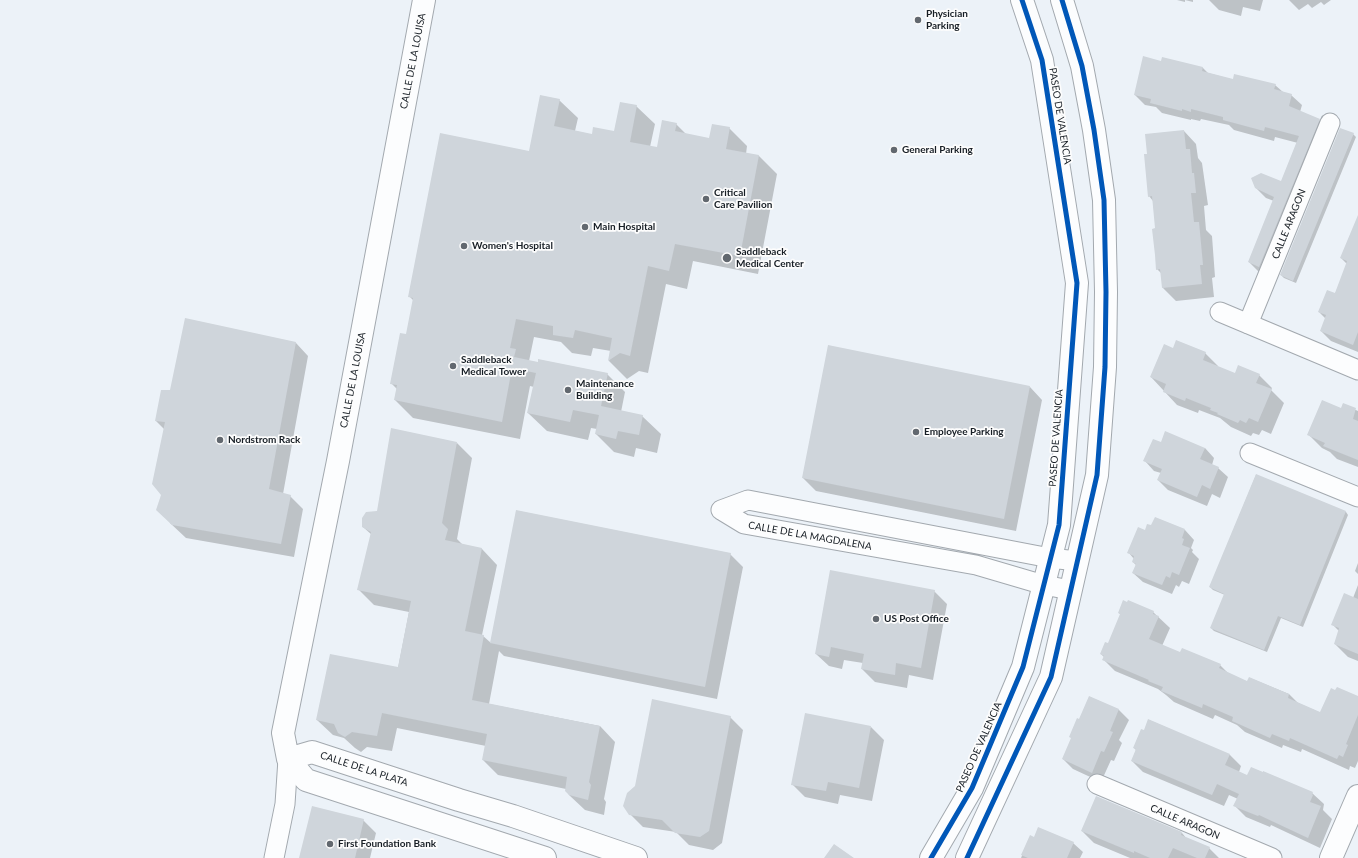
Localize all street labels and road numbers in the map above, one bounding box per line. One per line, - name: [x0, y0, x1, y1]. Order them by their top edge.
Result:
- street label: CALLE DE LA LOUISA: [398, 12, 428, 110]
- street label: PASEO DE VALENCIA: [1046, 67, 1074, 165]
- street label: CALLE ARAGON: [1269, 187, 1309, 261]
- street label: CALLE DE LA LOUISA: [338, 331, 368, 429]
- street label: PASEO DE VALENCIA: [1047, 389, 1065, 487]
- street label: CALLE DE LA MAGDALENA: [747, 519, 873, 553]
- street label: PASEO DE VALENCIA: [954, 700, 1004, 794]
- street label: CALLE DE LA PLATA: [319, 749, 409, 789]
- street label: CALLE ARAGON: [1148, 802, 1222, 842]

